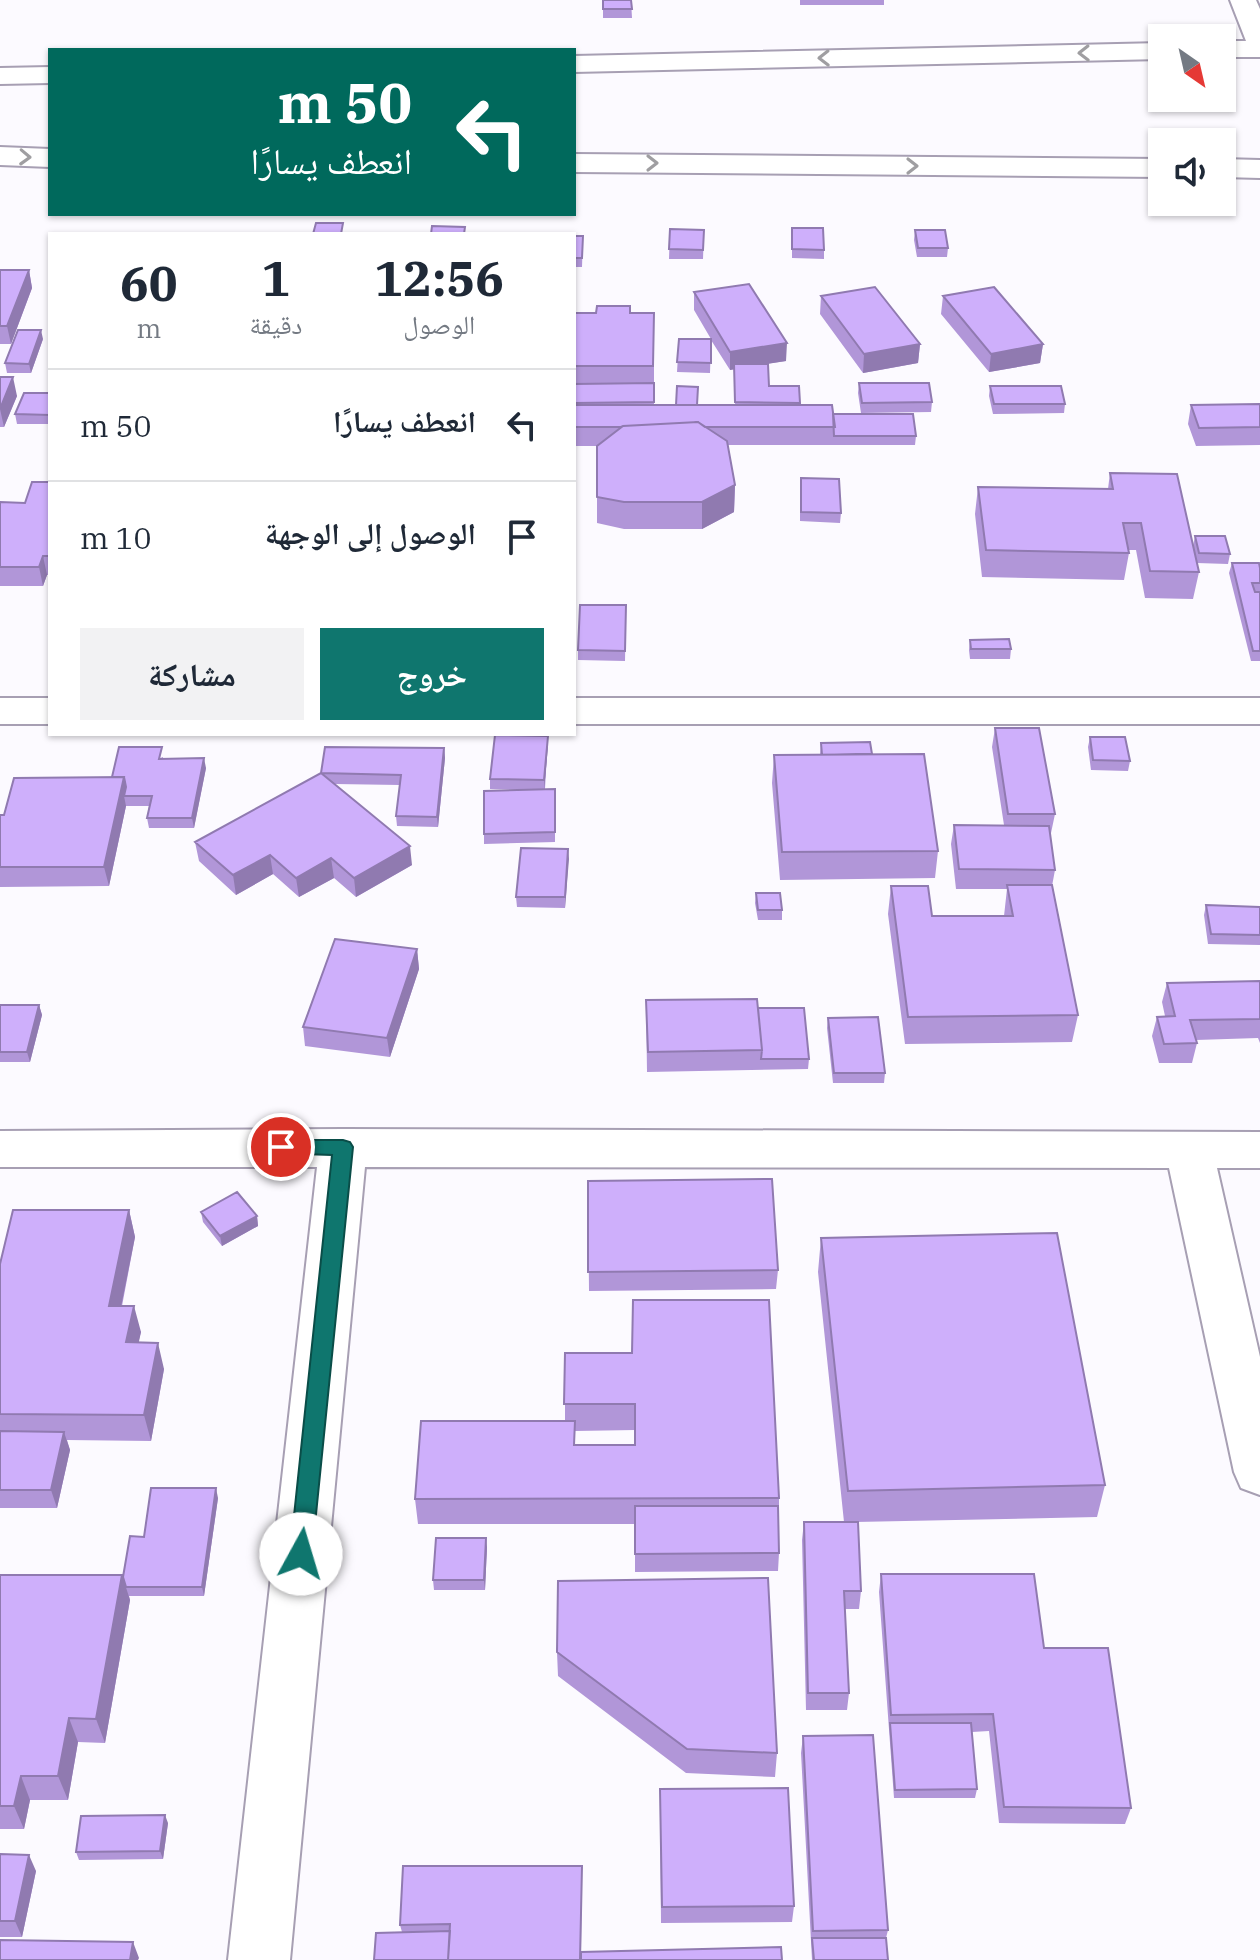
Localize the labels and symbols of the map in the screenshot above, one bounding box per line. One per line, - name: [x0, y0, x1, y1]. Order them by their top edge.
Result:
- north arrow: [1148, 24, 1236, 112]
- one-way arrow: [1077, 44, 1090, 61]
- one-way arrow: [817, 50, 830, 67]
- one-way arrow: [19, 149, 32, 166]
- one-way arrow: [646, 154, 659, 172]
- one-way arrow: [906, 157, 919, 175]
- pin: [247, 1113, 315, 1181]
- position arrow: [259, 1512, 343, 1596]

